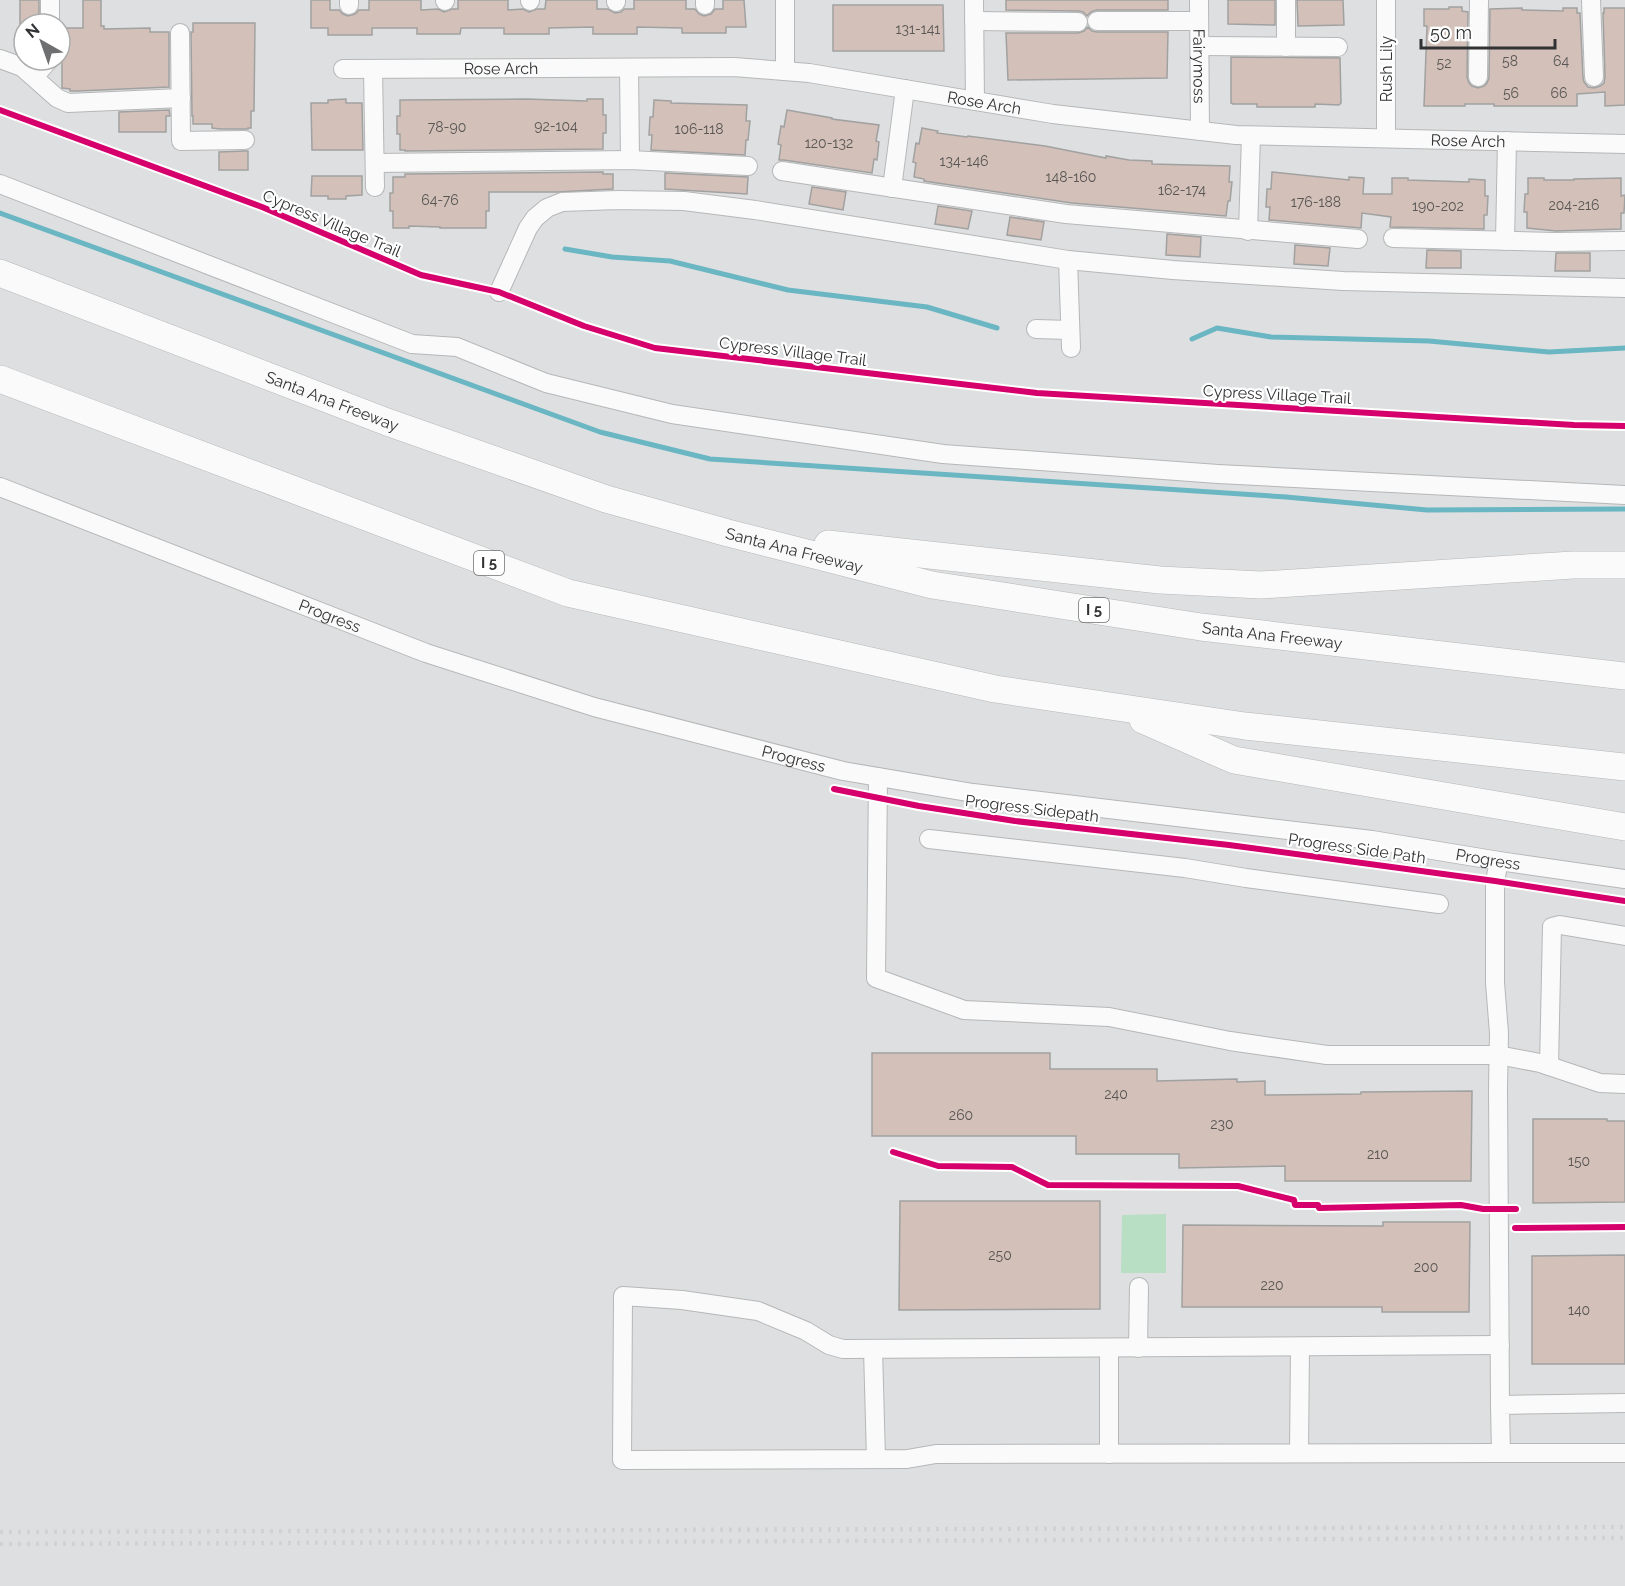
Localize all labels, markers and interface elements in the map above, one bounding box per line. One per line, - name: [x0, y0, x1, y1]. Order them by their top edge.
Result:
- north arrow: [12, 12, 72, 72]
- scale bar: [1421, 12, 1554, 50]
- text: N: [22, 20, 43, 42]
- house number: 131-141: [896, 21, 940, 37]
- text: 50 m: [1430, 22, 1472, 43]
- street label: Fairymoss: [1189, 29, 1209, 104]
- street label: Rush Lily: [1377, 35, 1396, 102]
- house number: 58: [1502, 53, 1518, 69]
- house number: 64: [1553, 53, 1569, 69]
- house number: 52: [1437, 55, 1451, 71]
- street label: Rose Arch: [464, 59, 538, 78]
- house number: 56: [1503, 85, 1519, 101]
- house number: 66: [1551, 85, 1567, 101]
- street label: Rose Arch: [946, 87, 1023, 119]
- house number: 92-104: [534, 118, 578, 134]
- house number: 78-90: [428, 119, 466, 135]
- house number: 106-118: [674, 121, 724, 137]
- street label: Rose Arch: [1430, 131, 1506, 151]
- house number: 120-132: [805, 135, 853, 151]
- house number: 134-146: [940, 153, 988, 169]
- house number: 148-160: [1046, 169, 1096, 185]
- house number: 162-174: [1158, 182, 1206, 198]
- street label: Cypress Village Trail: [260, 186, 404, 261]
- house number: 64-76: [421, 192, 459, 208]
- house number: 176-188: [1291, 194, 1341, 210]
- house number: 204-216: [1548, 197, 1600, 213]
- house number: 190-202: [1412, 198, 1464, 214]
- street label: Cypress Village Trail: [718, 333, 868, 370]
- street label: Santa Ana Freeway: [263, 367, 401, 435]
- street label: Cypress Village Trail: [1202, 381, 1352, 408]
- street label: Santa Ana Freeway: [724, 524, 865, 577]
- road number: I 5: [474, 551, 504, 575]
- street label: Progress: [296, 595, 364, 637]
- road number: I 5: [1079, 598, 1109, 622]
- street label: Santa Ana Freeway: [1201, 618, 1344, 653]
- street label: Progress: [760, 742, 828, 776]
- street label: Progress Sidepath: [964, 791, 1100, 826]
- street label: Progress Side Path: [1287, 829, 1427, 868]
- street label: Progress: [1454, 845, 1522, 874]
- house number: 240: [1104, 1086, 1128, 1102]
- house number: 260: [949, 1107, 973, 1123]
- house number: 230: [1210, 1116, 1234, 1132]
- house number: 210: [1367, 1146, 1389, 1162]
- house number: 150: [1568, 1153, 1590, 1169]
- house number: 250: [988, 1247, 1012, 1263]
- house number: 200: [1414, 1259, 1438, 1275]
- house number: 220: [1260, 1277, 1284, 1293]
- house number: 140: [1568, 1302, 1590, 1318]

